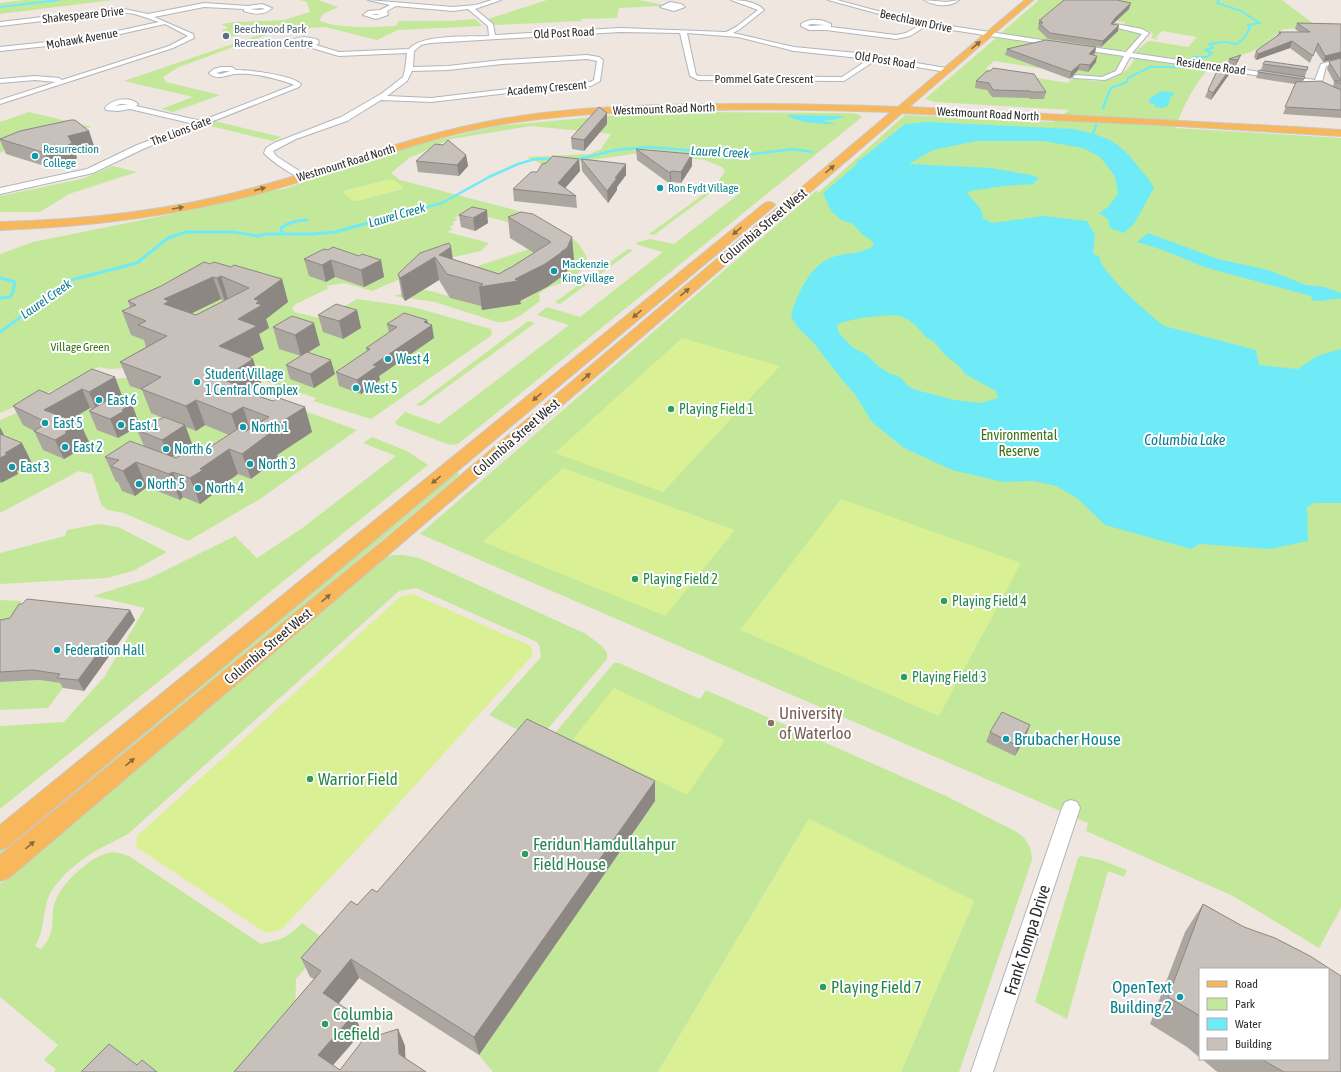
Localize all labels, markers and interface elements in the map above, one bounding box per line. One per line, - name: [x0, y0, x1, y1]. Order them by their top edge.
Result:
- street label: Shakespeare Drive: [42, 4, 124, 26]
- street label: Beechlawn Drive: [879, 7, 953, 35]
- place label: Beechwood Park Recreation Centre: [234, 22, 313, 50]
- street label: Old Post Road: [533, 24, 595, 42]
- street label: Mohawk Avenue: [45, 26, 119, 52]
- marker: Beechwood Park Recreation Centre: [221, 31, 231, 41]
- one-way arrow: [971, 40, 982, 49]
- street label: Old Post Road: [854, 48, 916, 72]
- street label: Residence Road: [1175, 54, 1247, 78]
- street label: Pommel Gate Crescent: [714, 72, 814, 86]
- street label: Academy Crescent: [507, 77, 588, 98]
- street label: Westmount Road North: [613, 100, 715, 118]
- street label: Westmount Road North: [936, 104, 1040, 124]
- street label: The Lions Gate: [149, 113, 213, 149]
- street label: Westmount Road North: [295, 141, 397, 185]
- place label: Resurrection College: [43, 142, 99, 170]
- water label: Laurel Creek: [690, 143, 750, 161]
- marker: Resurrection College: [30, 151, 40, 161]
- one-way arrow: [824, 164, 835, 173]
- place label: Ron Eydt Village: [668, 181, 739, 195]
- marker: Ron Eydt Village: [655, 183, 665, 193]
- street label: Columbia Street West: [716, 185, 810, 267]
- one-way arrow: [253, 186, 266, 192]
- water label: Laurel Creek: [367, 200, 427, 230]
- one-way arrow: [172, 205, 184, 211]
- one-way arrow: [732, 227, 742, 236]
- place label: Mackenzie King Village: [562, 257, 614, 285]
- marker: Mackenzie King Village: [549, 266, 559, 276]
- water label: Laurel Creek: [18, 276, 74, 322]
- one-way arrow: [680, 288, 690, 297]
- one-way arrow: [632, 310, 642, 319]
- park label: Village Green: [50, 340, 110, 354]
- place label: West 4: [396, 351, 430, 367]
- marker: West 4: [383, 354, 393, 364]
- place label: Student Village 1 Central Complex: [205, 366, 298, 398]
- one-way arrow: [581, 372, 592, 381]
- marker: Student Village 1 Central Complex: [192, 377, 202, 387]
- place label: West 5: [364, 380, 398, 396]
- marker: West 5: [351, 383, 361, 393]
- place label: East 6: [107, 392, 137, 408]
- one-way arrow: [531, 392, 542, 401]
- marker: East 6: [94, 395, 104, 405]
- street label: Columbia Street West: [469, 395, 563, 479]
- place label: Playing Field 1: [679, 401, 754, 417]
- marker: Playing Field 1: [666, 404, 676, 414]
- place label: East 5: [53, 415, 83, 431]
- place label: East 1: [129, 417, 159, 433]
- marker: East 5: [40, 418, 50, 428]
- place label: North 1: [251, 419, 289, 435]
- marker: East 1: [116, 420, 126, 430]
- marker: North 1: [238, 422, 248, 432]
- park label: Environmental Reserve: [981, 427, 1058, 459]
- water label: Columbia Lake: [1144, 431, 1226, 448]
- place label: East 2: [73, 439, 103, 455]
- place label: North 6: [174, 441, 213, 457]
- marker: East 2: [60, 442, 70, 452]
- marker: North 6: [161, 444, 171, 454]
- place label: North 3: [258, 456, 296, 472]
- place label: East 3: [20, 459, 50, 475]
- marker: North 3: [245, 459, 255, 469]
- marker: East 3: [7, 462, 17, 472]
- one-way arrow: [431, 475, 442, 484]
- place label: North 5: [147, 476, 185, 492]
- marker: North 5: [134, 479, 144, 489]
- place label: North 4: [206, 480, 245, 496]
- marker: North 4: [193, 483, 203, 493]
- place label: Playing Field 2: [643, 571, 718, 587]
- marker: Playing Field 2: [630, 574, 640, 584]
- one-way arrow: [321, 593, 331, 602]
- place label: Playing Field 4: [952, 593, 1027, 609]
- marker: Playing Field 4: [939, 596, 949, 606]
- street label: Columbia Street West: [221, 605, 315, 687]
- place label: Federation Hall: [65, 642, 145, 658]
- marker: Federation Hall: [52, 645, 62, 655]
- place label: Playing Field 3: [912, 669, 987, 685]
- marker: Playing Field 3: [899, 672, 909, 682]
- place label: University of Waterloo: [779, 703, 852, 743]
- marker: University of Waterloo: [766, 718, 776, 728]
- place label: Brubacher House: [1014, 729, 1121, 749]
- marker: Brubacher House: [1001, 734, 1011, 744]
- one-way arrow: [124, 757, 135, 766]
- place label: Warrior Field: [318, 769, 398, 789]
- marker: Warrior Field: [305, 774, 315, 784]
- place label: Feridun Hamdullahpur Field House: [533, 834, 677, 874]
- one-way arrow: [25, 841, 35, 850]
- marker: Feridun Hamdullahpur Field House: [520, 849, 530, 859]
- street label: Frank Tompa Drive: [1000, 882, 1054, 998]
- legend: [1199, 968, 1329, 1060]
- place label: Playing Field 7: [831, 977, 922, 997]
- place label: OpenText Building 2: [1110, 977, 1172, 1017]
- text: Road: [1235, 977, 1258, 991]
- marker: Playing Field 7: [818, 982, 828, 992]
- marker: OpenText Building 2: [1175, 992, 1185, 1002]
- text: Park: [1235, 997, 1256, 1011]
- place label: Columbia Icefield: [333, 1004, 393, 1044]
- text: Water: [1235, 1017, 1262, 1031]
- marker: Columbia Icefield: [320, 1019, 330, 1029]
- text: Building: [1235, 1037, 1273, 1051]

